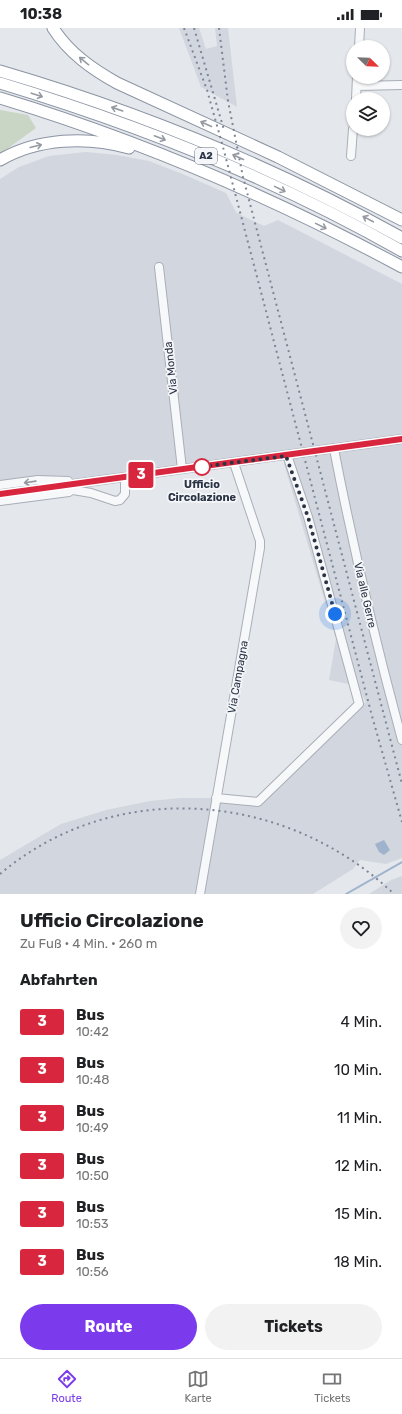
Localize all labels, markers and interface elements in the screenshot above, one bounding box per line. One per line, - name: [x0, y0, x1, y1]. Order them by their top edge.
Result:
- text: 10:38: [20, 5, 62, 23]
- north arrow: [346, 40, 390, 84]
- map controls: [346, 40, 390, 136]
- one-way arrow: [79, 57, 89, 66]
- one-way arrow: [31, 92, 44, 99]
- button: layers: [346, 92, 390, 136]
- one-way arrow: [111, 105, 124, 112]
- one-way arrow: [201, 120, 213, 127]
- one-way arrow: [154, 134, 166, 142]
- one-way arrow: [29, 141, 42, 149]
- road number: A2: [195, 148, 217, 164]
- one-way arrow: [232, 153, 244, 160]
- one-way arrow: [273, 186, 285, 193]
- one-way arrow: [362, 215, 374, 223]
- one-way arrow: [315, 223, 327, 230]
- street label: Via Monda: [162, 341, 180, 395]
- marker: Ufficio Circolazione: [193, 458, 211, 476]
- line badge: 3: [128, 462, 154, 488]
- text: 3: [136, 466, 146, 483]
- one-way arrow: [24, 478, 37, 485]
- place label: Ufficio Circolazione: [168, 478, 237, 504]
- street label: Via alle Gerre: [351, 561, 379, 629]
- your location: [325, 604, 345, 624]
- street label: Via Campagna: [225, 640, 251, 714]
- button: heart: [340, 907, 382, 949]
- text: Ufficio Circolazione: [20, 909, 204, 932]
- text: Zu Fuß · 4 Min. · 260 m: [20, 936, 157, 951]
- text: Abfahrten: [20, 971, 98, 989]
- text: Bus: [76, 1006, 104, 1024]
- text: 3: [37, 1013, 47, 1030]
- text: 4 Min.: [341, 1013, 382, 1031]
- text: 10:42: [76, 1024, 109, 1039]
- text: Bus: [76, 1054, 104, 1072]
- text: 3: [37, 1061, 47, 1078]
- text: 10 Min.: [334, 1061, 382, 1079]
- text: 10:48: [76, 1072, 110, 1087]
- text: Bus: [76, 1102, 104, 1120]
- text: 3: [37, 1109, 47, 1126]
- text: 11 Min.: [337, 1109, 382, 1127]
- text: 10:49: [76, 1120, 109, 1135]
- text: Bus: [76, 1150, 104, 1168]
- text: 3: [37, 1157, 47, 1174]
- text: 12 Min.: [335, 1157, 382, 1175]
- text: 10:50: [76, 1168, 109, 1183]
- text: Bus: [76, 1198, 104, 1216]
- text: 3: [37, 1205, 47, 1222]
- text: 15 Min.: [335, 1205, 382, 1223]
- text: 10:53: [76, 1216, 109, 1231]
- text: Bus: [76, 1246, 104, 1264]
- text: 3: [37, 1253, 47, 1270]
- text: 18 Min.: [334, 1253, 382, 1271]
- text: 10:56: [76, 1264, 109, 1279]
- button: Route: [20, 1304, 197, 1350]
- button: Tickets: [205, 1304, 382, 1350]
- tab: Route: [51, 1368, 82, 1405]
- tab: Karte: [184, 1368, 212, 1405]
- tab: Tickets: [314, 1368, 351, 1405]

